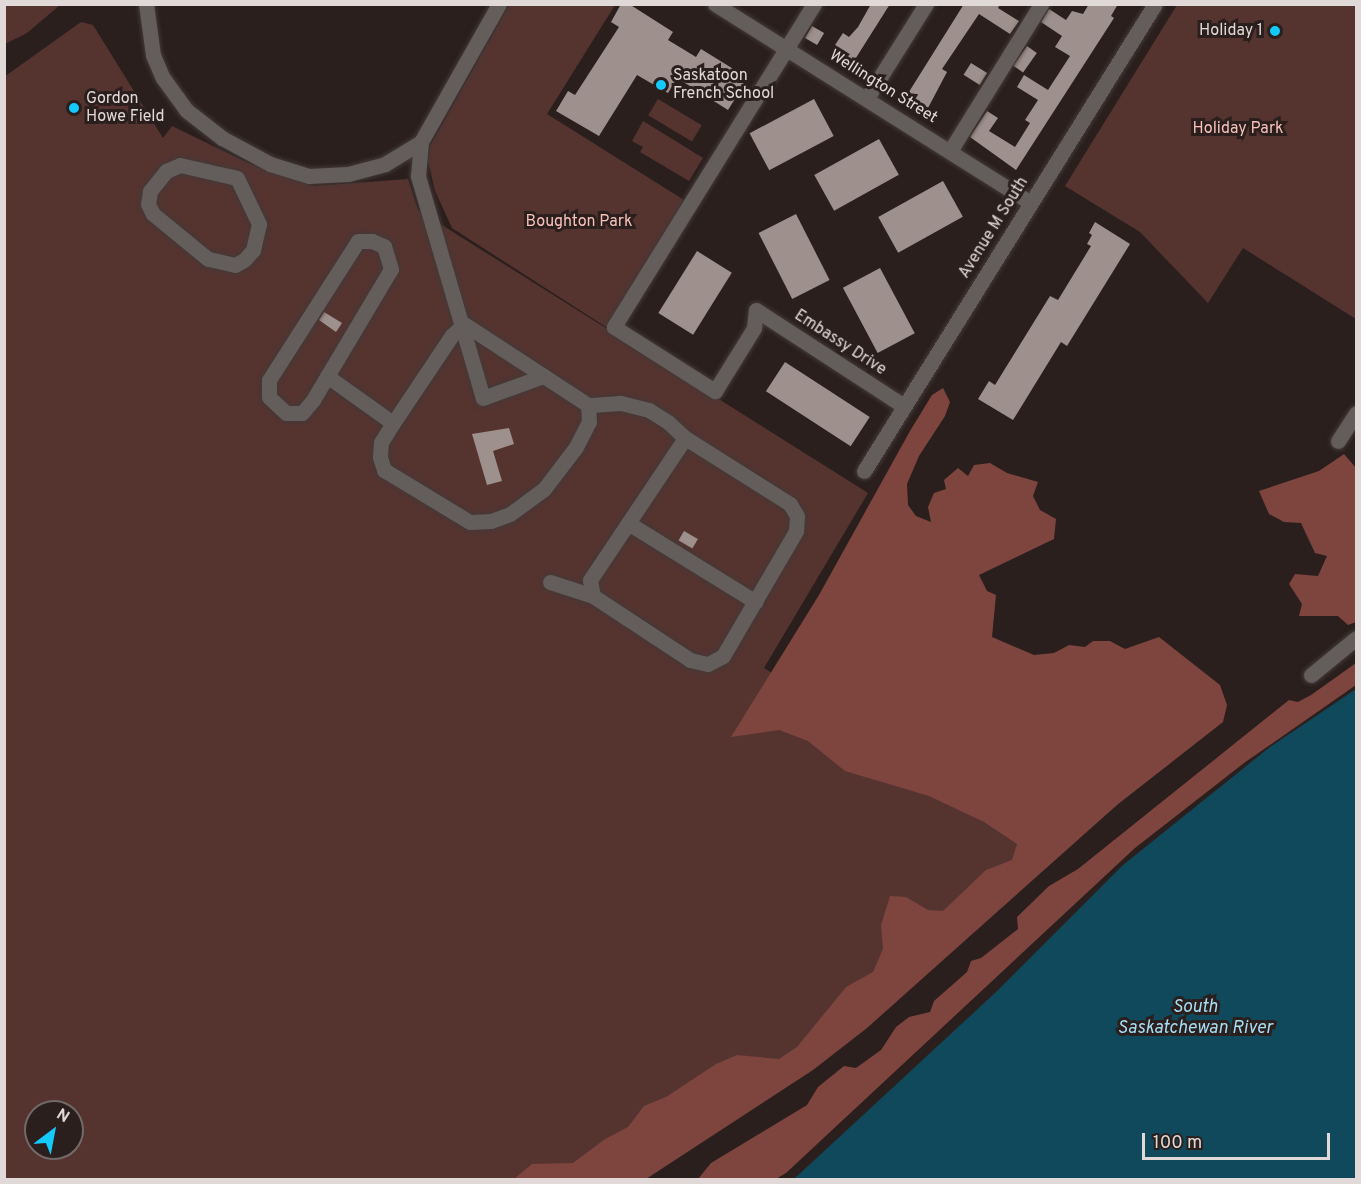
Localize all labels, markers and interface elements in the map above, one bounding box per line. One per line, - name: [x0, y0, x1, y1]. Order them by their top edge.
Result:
- place label: Holiday 1: [1199, 21, 1263, 41]
- marker: Holiday 1: [1268, 24, 1282, 38]
- street label: Wellington Street: [825, 46, 941, 128]
- place label: Saskatoon French School: [673, 66, 774, 104]
- marker: Saskatoon French School: [654, 78, 668, 92]
- place label: Gordon Howe Field: [86, 89, 164, 127]
- marker: Gordon Howe Field: [67, 101, 81, 115]
- park label: Holiday Park: [1192, 119, 1284, 139]
- street label: Avenue M South: [955, 174, 1033, 282]
- park label: Boughton Park: [526, 212, 632, 232]
- street label: Embassy Drive: [791, 306, 889, 380]
- water label: South Saskatchewan River: [1117, 998, 1273, 1040]
- north arrow: [24, 1100, 84, 1160]
- text: N: [52, 1105, 73, 1128]
- scale bar: [1145, 1121, 1332, 1159]
- text: 100 m: [1153, 1132, 1202, 1155]

